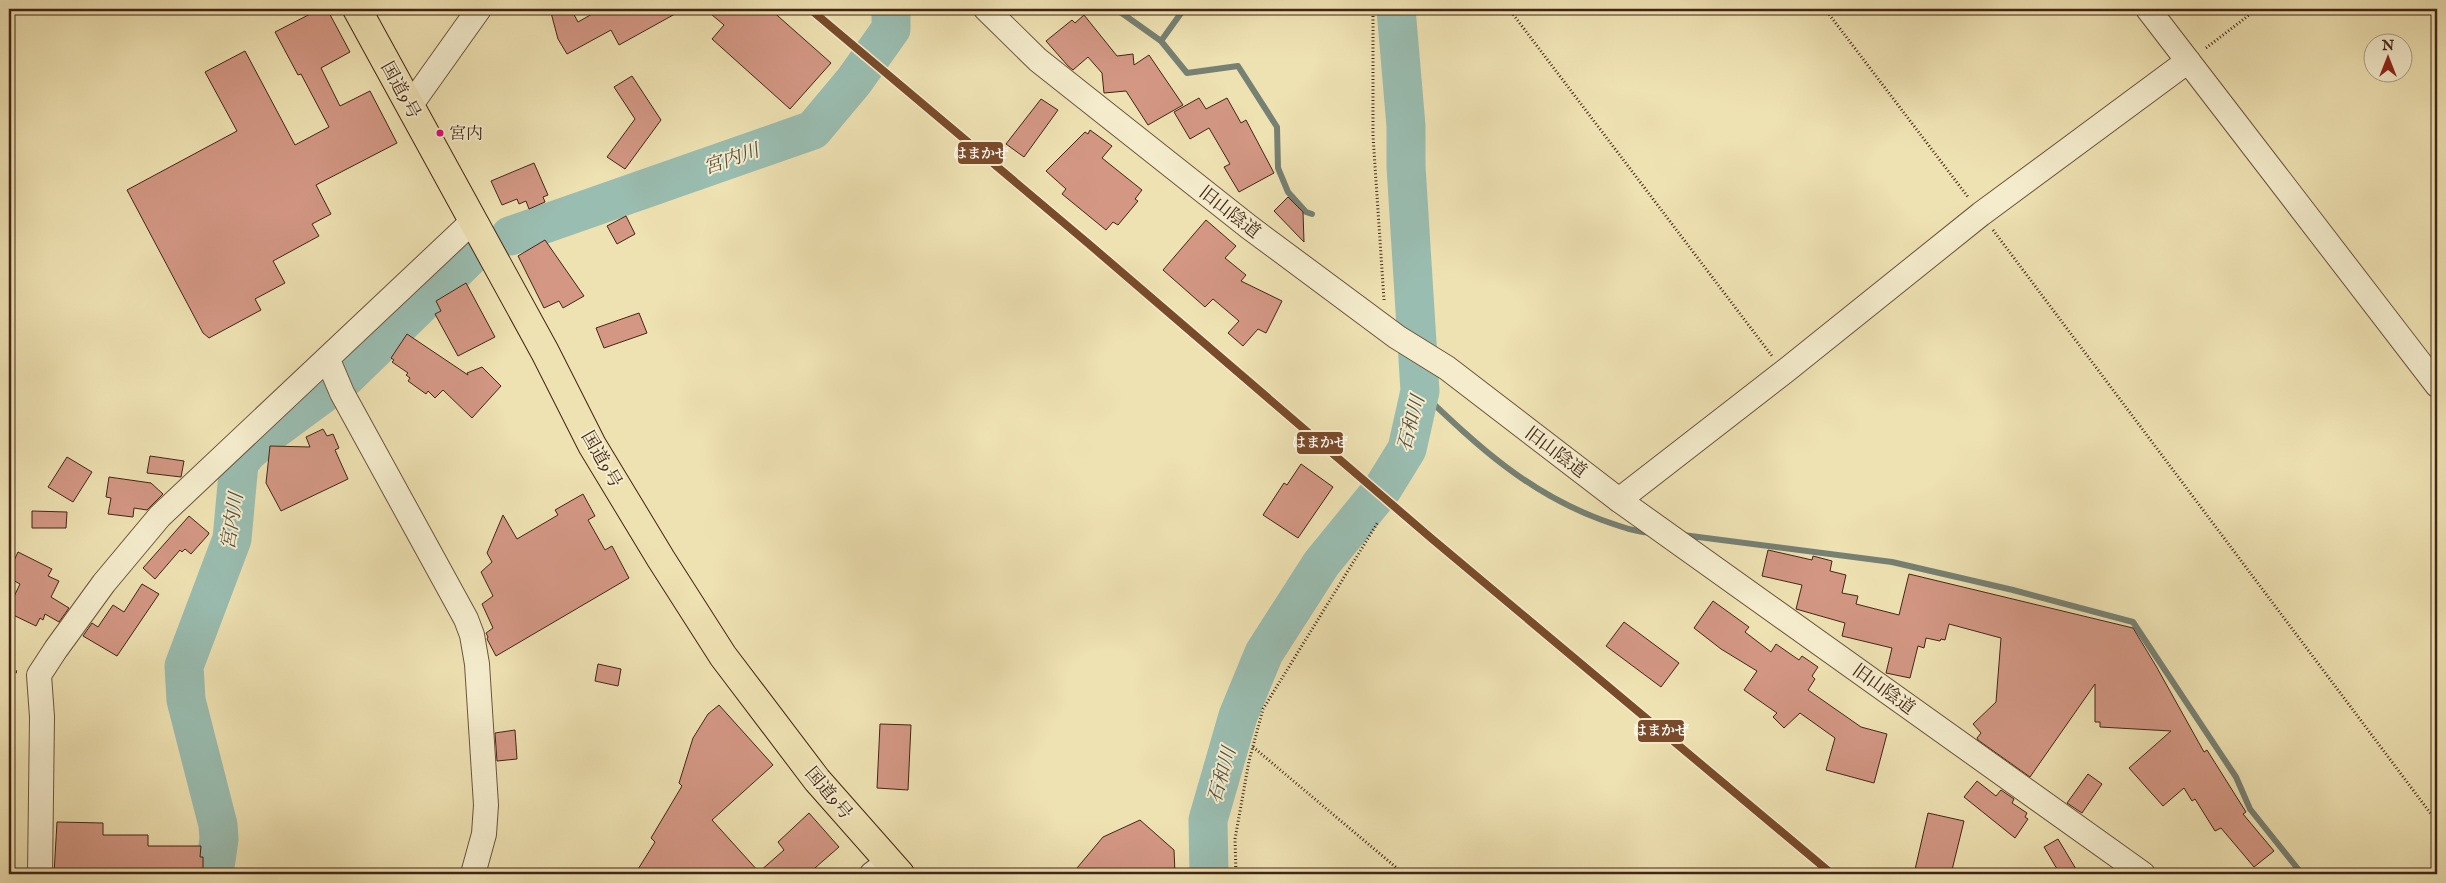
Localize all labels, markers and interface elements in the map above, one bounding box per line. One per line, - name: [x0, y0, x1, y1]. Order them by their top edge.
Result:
- north arrow: [2364, 32, 2414, 82]
- text: N: [2381, 37, 2394, 55]
- street label: 国道9号: [375, 58, 425, 123]
- place label: 宮内: [449, 124, 483, 145]
- marker: 宮内: [435, 128, 445, 138]
- water label: 宮内川: [701, 139, 764, 181]
- line badge: はまかぜ: [957, 141, 1004, 165]
- text: はまかぜ: [953, 145, 1009, 163]
- street label: 旧山陰道: [1194, 182, 1265, 244]
- water label: 石和川: [1393, 391, 1431, 454]
- street label: 旧山陰道: [1519, 422, 1591, 484]
- street label: 国道9号: [575, 427, 626, 492]
- line badge: はまかぜ: [1296, 431, 1344, 455]
- text: はまかぜ: [1292, 434, 1348, 452]
- water label: 宮内川: [217, 489, 250, 551]
- street label: 旧山陰道: [1847, 660, 1919, 721]
- line badge: はまかぜ: [1637, 719, 1685, 743]
- text: はまかぜ: [1633, 722, 1689, 740]
- water label: 石和川: [1204, 743, 1243, 806]
- street label: 国道9号: [799, 763, 857, 825]

